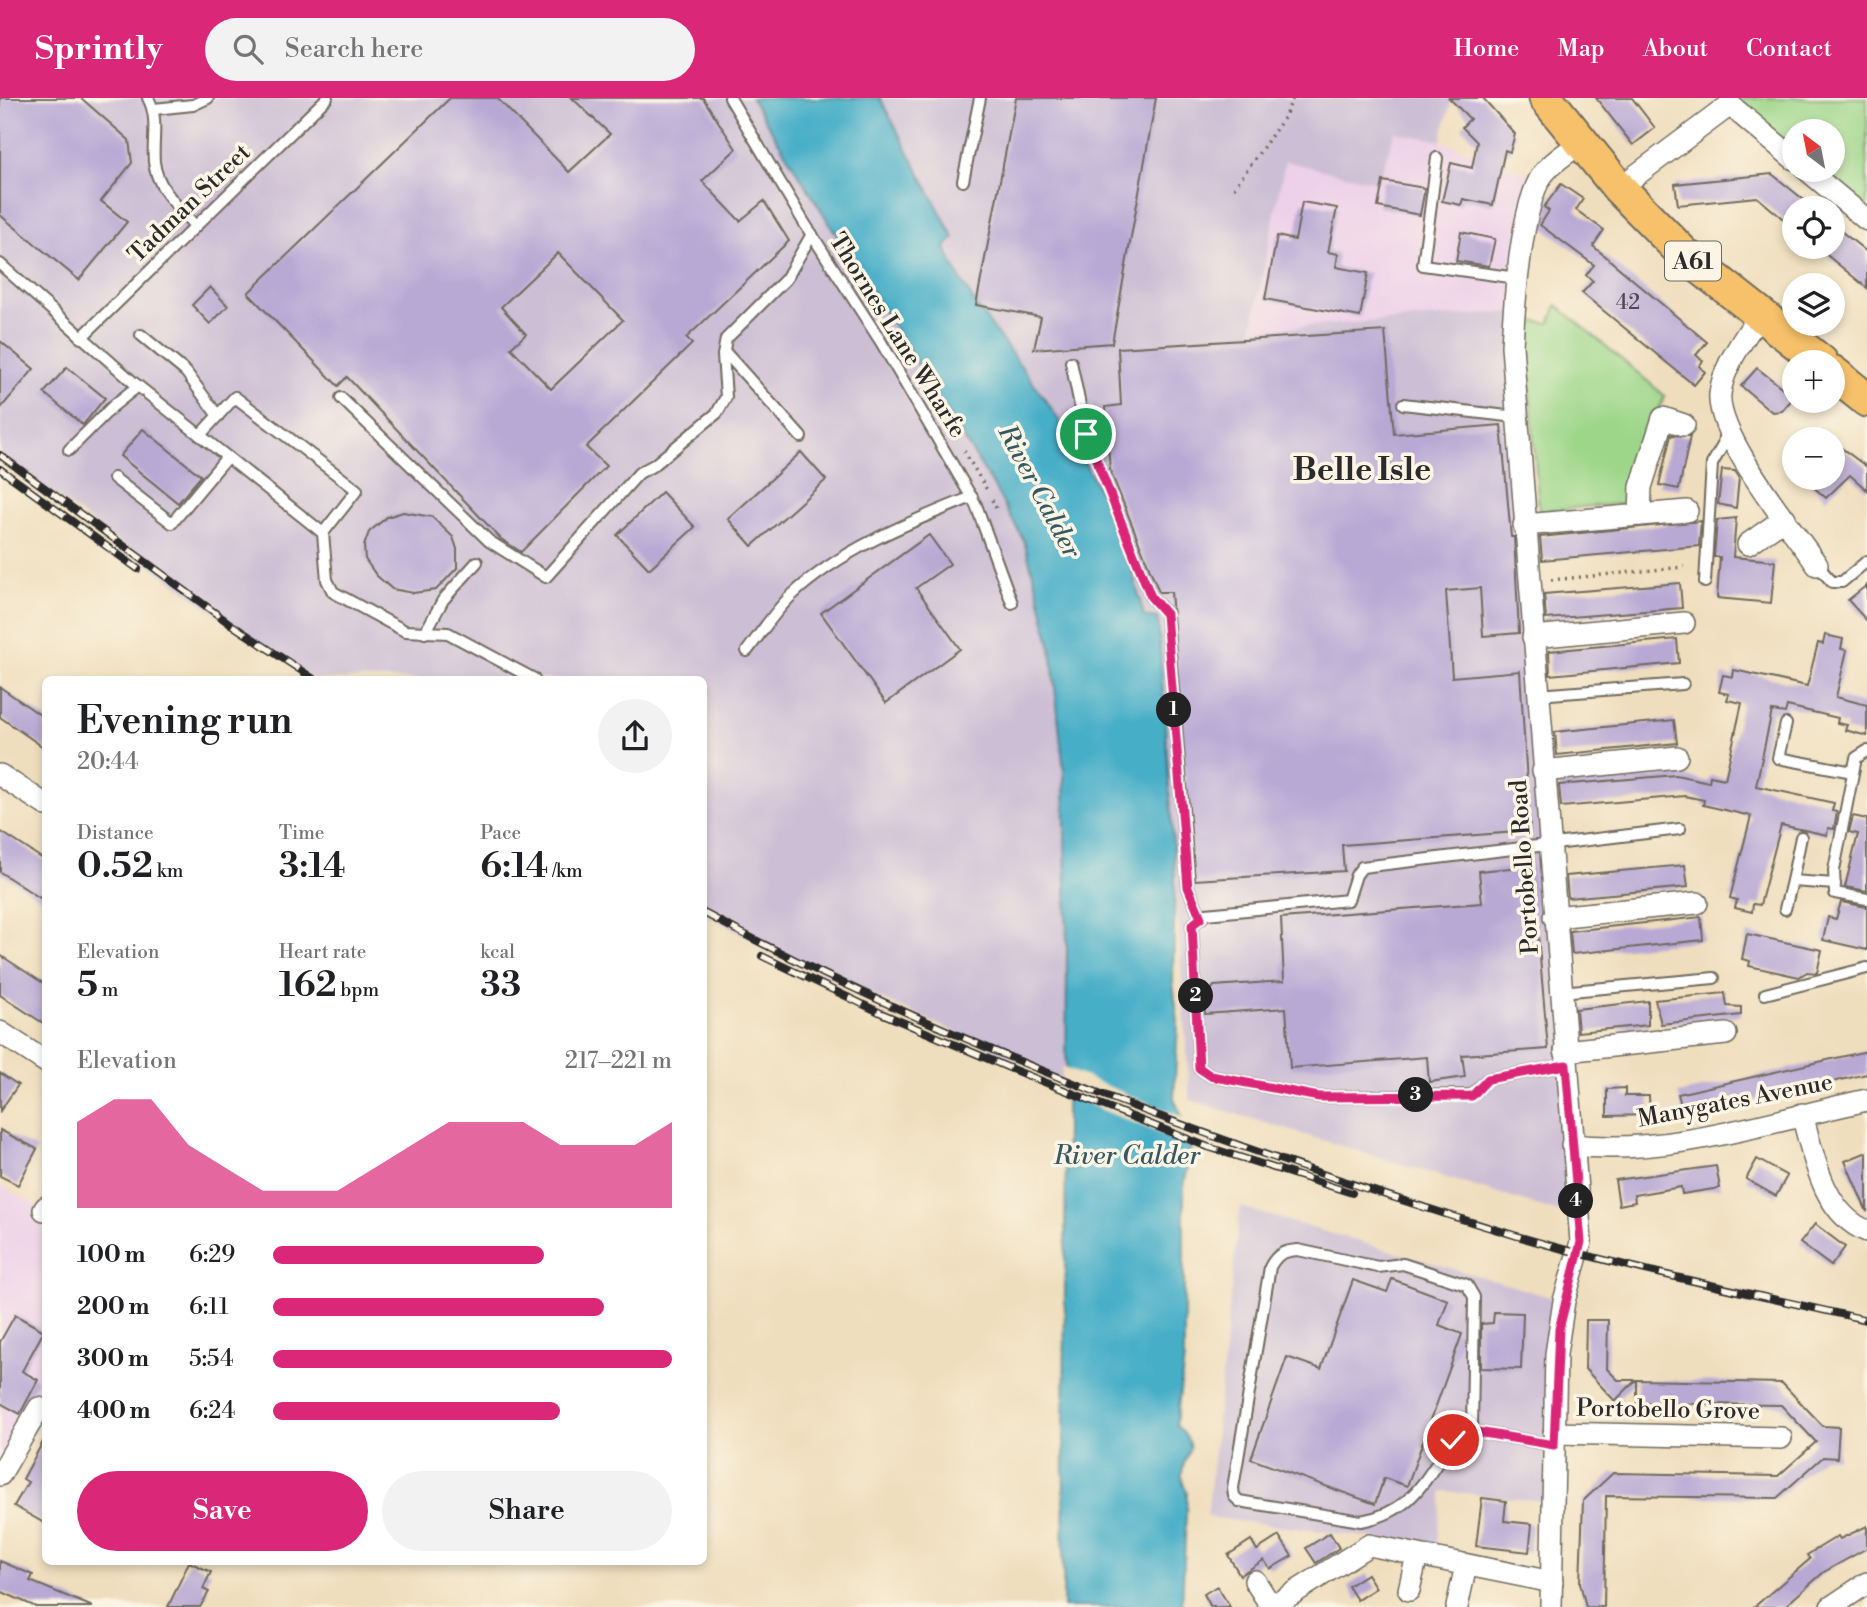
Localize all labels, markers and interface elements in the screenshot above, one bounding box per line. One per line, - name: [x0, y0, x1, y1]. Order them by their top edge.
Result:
- search box: [205, 18, 695, 81]
- text: Sprintly: [35, 29, 163, 70]
- icon: search: [229, 30, 267, 68]
- text: Search here: [285, 33, 423, 65]
- text: Home: [1454, 34, 1519, 64]
- text: Map: [1557, 34, 1605, 64]
- text: About: [1643, 34, 1708, 64]
- text: Contact: [1746, 34, 1832, 64]
- north arrow: [1782, 119, 1844, 182]
- map controls: [1782, 119, 1845, 490]
- street label: Tadman Street: [122, 137, 258, 270]
- button: locate: [1782, 196, 1845, 259]
- street label: Thornes Lane Wharfe: [822, 228, 972, 443]
- road number: A61: [1665, 242, 1721, 280]
- button: layers: [1782, 273, 1845, 336]
- house number: 42: [1616, 290, 1640, 316]
- button: +: [1782, 350, 1845, 413]
- pin: [1056, 404, 1116, 464]
- icon: arrive: [1067, 415, 1105, 453]
- water label: River Calder: [990, 418, 1088, 564]
- button: −: [1782, 427, 1845, 490]
- district label: Belle Isle: [1293, 450, 1431, 490]
- pin: 1: [1156, 692, 1192, 728]
- text: 1: [1169, 697, 1178, 721]
- text: Evening run: [77, 698, 292, 745]
- button: share: [598, 699, 672, 773]
- text: 20:44: [77, 748, 138, 776]
- street label: Portobello Road: [1504, 778, 1546, 955]
- text: Distance: [77, 821, 154, 845]
- text: Time: [279, 821, 324, 845]
- text: Pace: [480, 821, 521, 845]
- text: 0.52: [77, 845, 153, 888]
- text: 3:14: [279, 845, 345, 888]
- text: 6:14: [480, 845, 548, 888]
- text: km: [153, 859, 183, 883]
- text: /km: [548, 859, 583, 883]
- text: Elevation: [77, 940, 159, 964]
- text: Heart rate: [279, 940, 366, 964]
- text: kcal: [480, 940, 515, 964]
- text: 5: [77, 964, 98, 1007]
- text: 162: [279, 964, 337, 1007]
- text: 33: [480, 964, 521, 1007]
- text: m: [98, 978, 118, 1002]
- text: bpm: [337, 978, 379, 1002]
- pin: 2: [1178, 978, 1214, 1014]
- text: 2: [1190, 983, 1201, 1007]
- text: Elevation: [77, 1047, 177, 1075]
- text: 217–221 m: [565, 1047, 672, 1075]
- street label: Manygates Avenue: [1635, 1067, 1835, 1135]
- pin: 3: [1398, 1077, 1434, 1112]
- text: 3: [1410, 1082, 1421, 1106]
- water label: River Calder: [1053, 1140, 1201, 1172]
- pin: 4: [1558, 1184, 1594, 1218]
- text: 4: [1569, 1188, 1582, 1212]
- text: 100 m: [77, 1241, 145, 1269]
- text: 6:29: [189, 1241, 235, 1269]
- text: 200 m: [77, 1293, 149, 1321]
- text: 6:11: [189, 1293, 229, 1321]
- text: 300 m: [77, 1345, 149, 1373]
- text: 5:54: [189, 1345, 234, 1373]
- street label: Portobello Grove: [1576, 1393, 1760, 1427]
- text: 400 m: [77, 1397, 150, 1425]
- text: 6:24: [189, 1397, 235, 1425]
- pin: [1423, 1410, 1483, 1470]
- icon: check: [1434, 1421, 1472, 1459]
- button: Save: [77, 1471, 368, 1551]
- button: Share: [382, 1471, 672, 1551]

